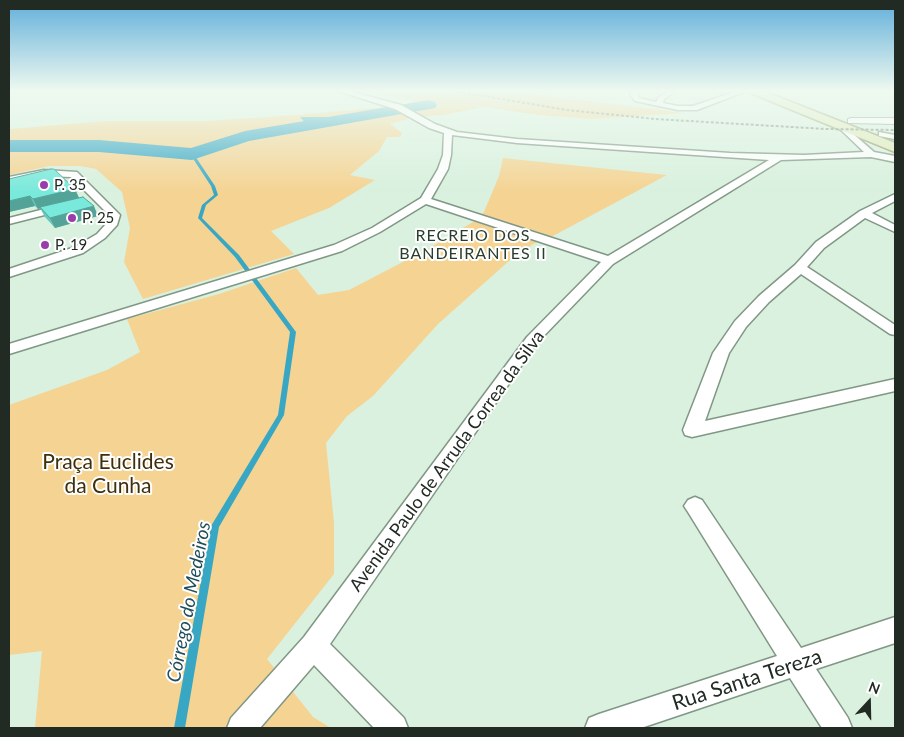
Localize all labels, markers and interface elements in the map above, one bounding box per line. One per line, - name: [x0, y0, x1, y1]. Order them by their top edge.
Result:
- place label: P. 35: [54, 176, 86, 194]
- marker: P. 35: [38, 179, 50, 191]
- place label: P. 25: [82, 209, 114, 227]
- marker: P. 25: [66, 212, 78, 224]
- district label: RECREIO DOS BANDEIRANTES II: [397, 226, 549, 264]
- place label: P. 19: [55, 236, 87, 254]
- marker: P. 19: [39, 239, 51, 251]
- street label: Avenida Paulo de Arruda Correa da Silva: [345, 326, 549, 596]
- park label: Praça Euclides da Cunha: [42, 449, 174, 499]
- water label: Córrego do Medeiros: [162, 520, 216, 684]
- street label: Rua Santa Tereza: [669, 644, 825, 716]
- north arrow: [844, 677, 894, 727]
- text: N: [866, 678, 883, 697]

